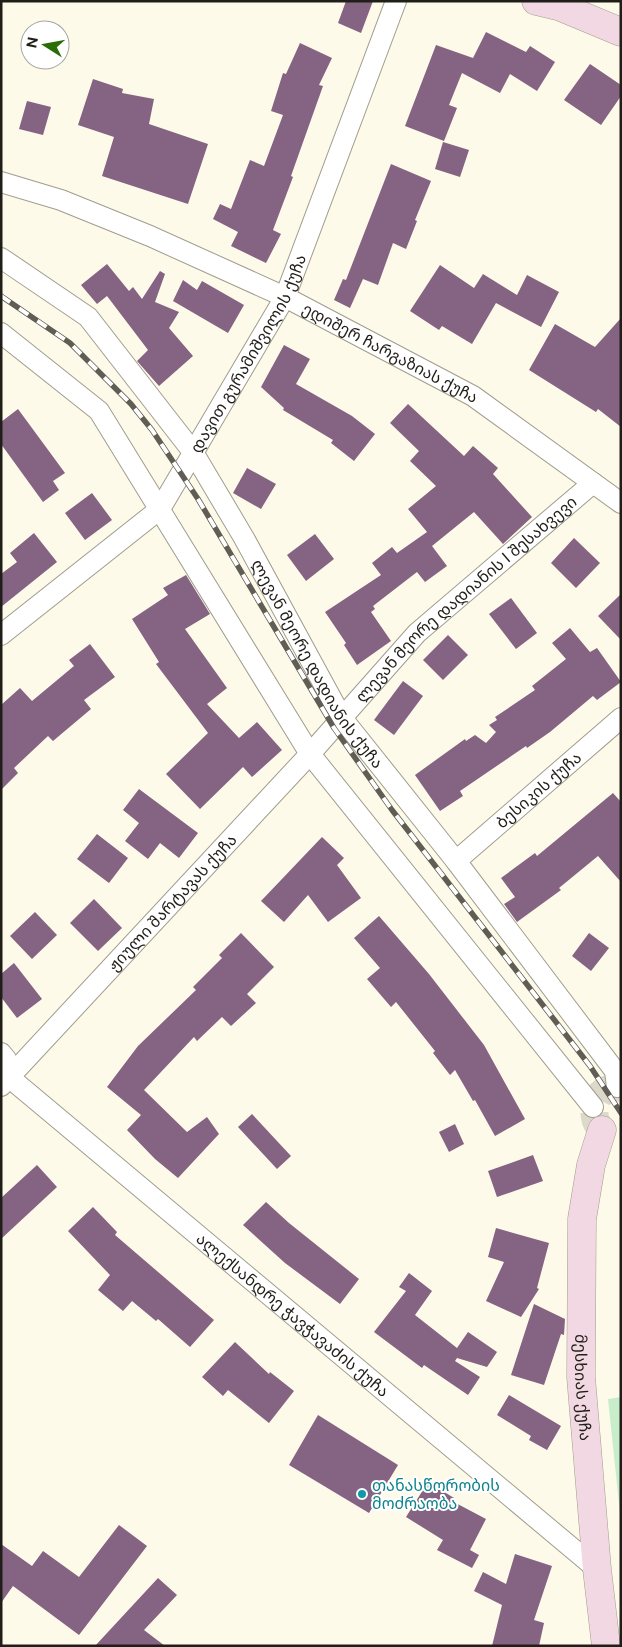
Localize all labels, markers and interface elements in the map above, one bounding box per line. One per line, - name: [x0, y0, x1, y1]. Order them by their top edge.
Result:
- north arrow: [20, 20, 70, 70]
- text: N: [23, 36, 41, 49]
- street label: დავით გურამიშვილის ქუჩა: [186, 252, 310, 456]
- street label: ედიშერ ჩარგაზიას ქუჩა: [299, 299, 482, 406]
- street label: ლევან მეორე დადიანის I შესახვევი: [351, 492, 580, 706]
- street label: ლევან მეორე დადიანის ქუჩა: [247, 556, 388, 772]
- street label: ბესიკის ქუჩა: [492, 747, 585, 832]
- street label: ჟიული შარტავას ქუჩა: [104, 830, 240, 975]
- street label: ალექსანდრე ჭავჭავაძის ქუჩა: [193, 1229, 393, 1401]
- street label: მესხიას ქუჩა: [571, 1334, 596, 1442]
- place label: თანასწორობის მოძრაობა: [372, 1476, 500, 1513]
- marker: თანასწორობის მოძრაობა: [356, 1488, 368, 1500]

